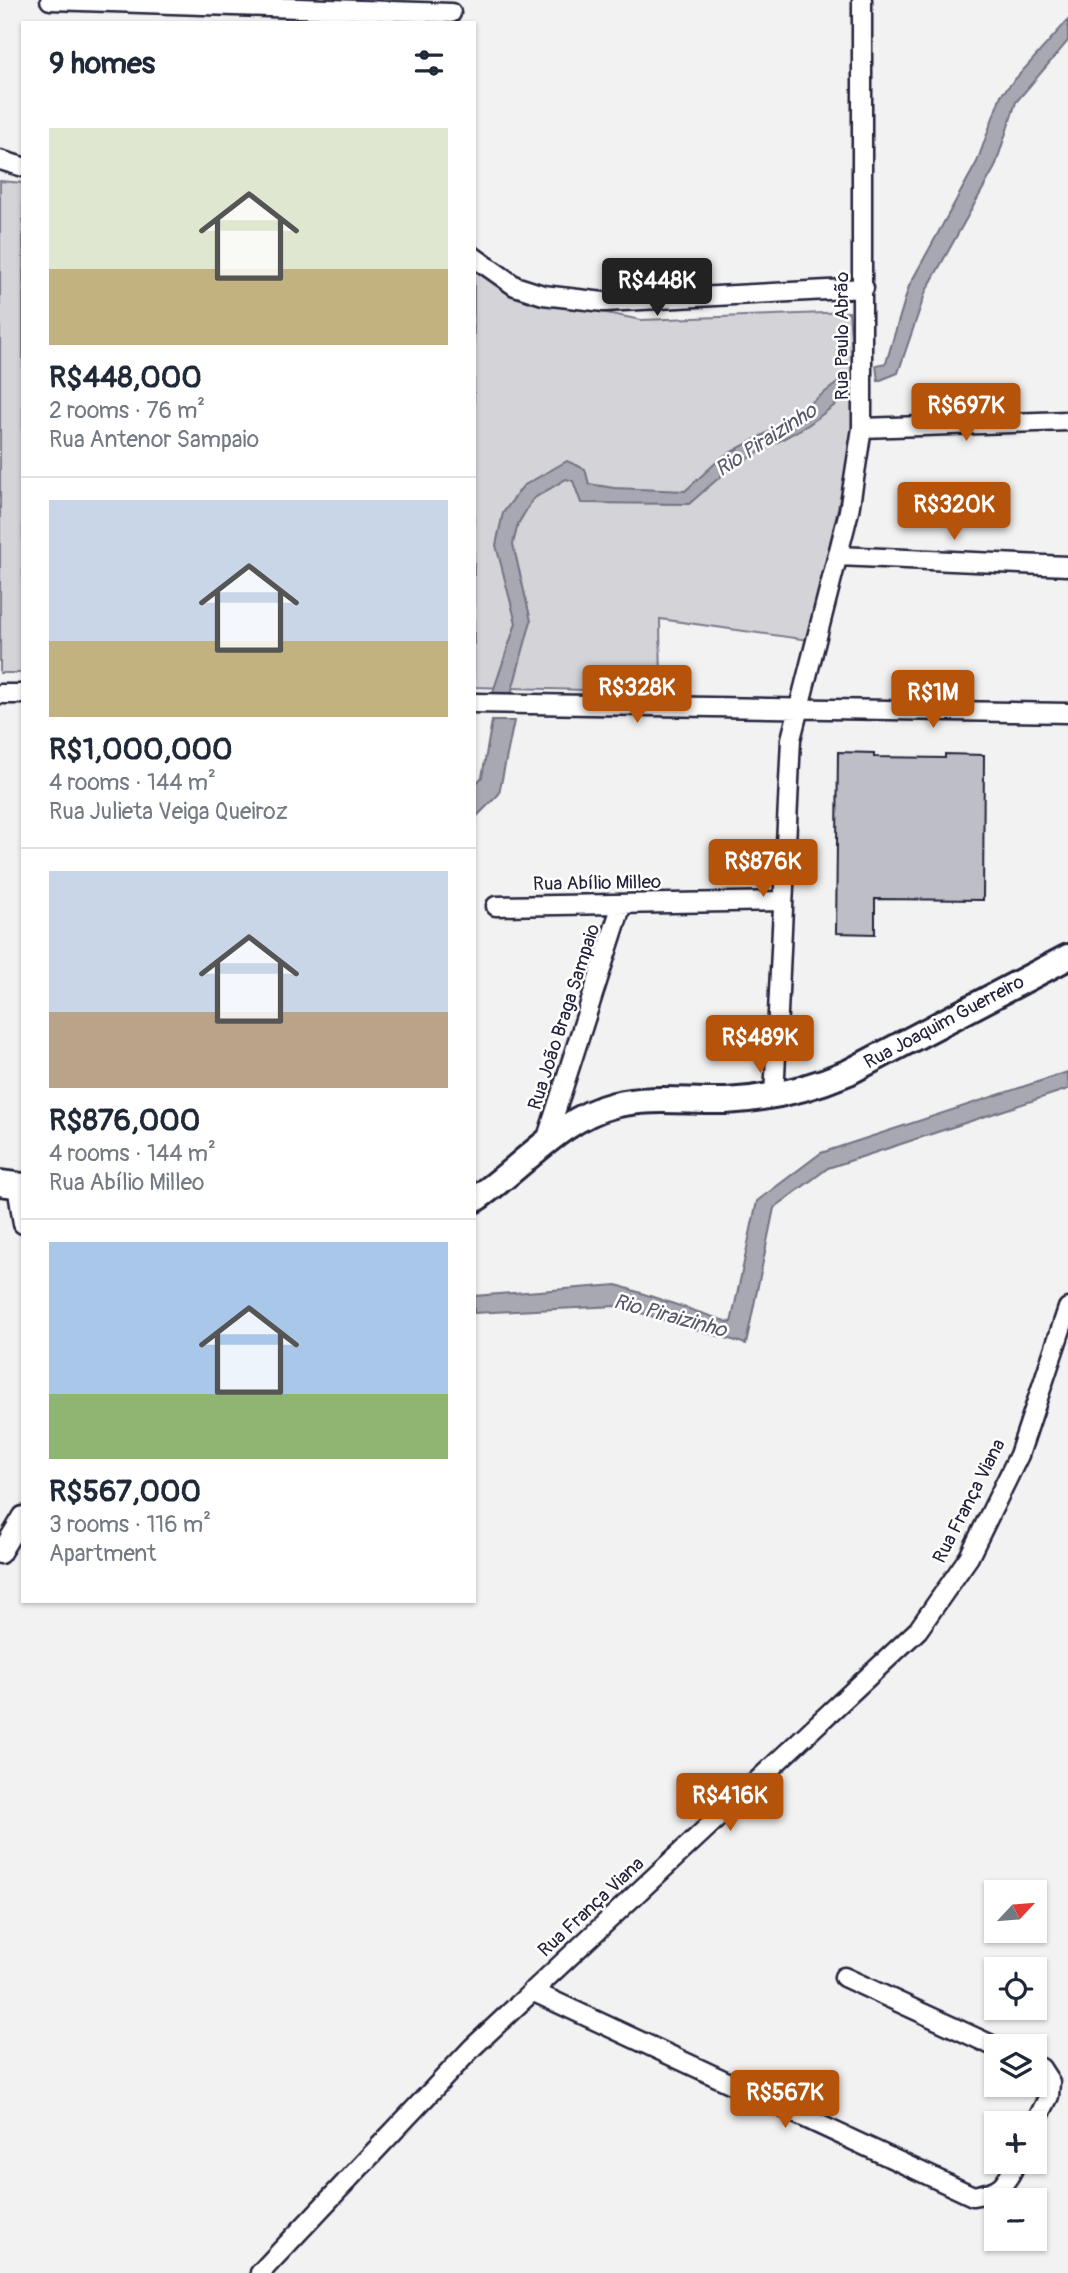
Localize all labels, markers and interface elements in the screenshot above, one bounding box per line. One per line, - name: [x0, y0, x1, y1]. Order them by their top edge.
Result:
- icon: filters: [410, 44, 448, 82]
- text: 9 homes: [49, 45, 155, 82]
- icon: home: [186, 173, 312, 299]
- pin: R$448K: [600, 258, 714, 318]
- text: R$448K: [618, 266, 696, 295]
- street label: Rua Paulo Abrão: [830, 272, 854, 400]
- text: R$448,000: [49, 359, 202, 396]
- pin: R$697K: [909, 384, 1023, 443]
- text: R$697K: [927, 391, 1005, 420]
- text: 2 rooms · 76 m²: [49, 396, 205, 425]
- water label: Rio Piraizinho: [710, 396, 823, 483]
- text: Rua Antenor Sampaio: [49, 425, 259, 454]
- pin: R$320K: [897, 482, 1011, 542]
- text: R$320K: [913, 490, 995, 519]
- icon: home: [186, 545, 312, 671]
- pin: R$328K: [580, 666, 694, 725]
- pin: R$1M: [892, 670, 974, 730]
- text: R$328K: [599, 673, 675, 702]
- text: R$1M: [907, 678, 959, 707]
- text: R$1,000,000: [49, 731, 233, 768]
- text: 4 rooms · 144 m²: [49, 768, 216, 797]
- text: Rua Julieta Veiga Queiroz: [49, 797, 288, 826]
- pin: R$876K: [706, 839, 820, 899]
- text: R$876K: [725, 847, 801, 876]
- street label: Rua Abílio Milleo: [533, 870, 661, 896]
- icon: home: [186, 916, 312, 1042]
- street label: Rua João Braga Sampaio: [523, 921, 605, 1113]
- street label: Rua Joaquim Guerreiro: [860, 970, 1028, 1074]
- pin: R$489K: [703, 1016, 817, 1075]
- text: R$489K: [722, 1023, 798, 1052]
- text: R$876,000: [49, 1102, 200, 1139]
- text: 4 rooms · 144 m²: [49, 1139, 216, 1168]
- text: Rua Abílio Milleo: [49, 1168, 204, 1197]
- icon: home: [186, 1287, 312, 1413]
- water label: Rio Piraizinho: [611, 1288, 731, 1344]
- street label: Rua França Viana: [927, 1435, 1011, 1567]
- text: R$567,000: [49, 1473, 201, 1510]
- text: 3 rooms · 116 m²: [49, 1510, 211, 1539]
- text: Apartment: [49, 1539, 156, 1568]
- pin: R$416K: [673, 1773, 787, 1833]
- text: R$416K: [692, 1781, 768, 1810]
- street label: Rua França Viana: [533, 1852, 649, 1962]
- north arrow: [984, 1880, 1046, 1942]
- map controls: [984, 1880, 1047, 2251]
- button: locate: [984, 1957, 1047, 2020]
- button: layers: [984, 2034, 1047, 2097]
- pin: R$567K: [728, 2070, 842, 2130]
- text: R$567K: [746, 2078, 824, 2107]
- button: +: [984, 2111, 1047, 2174]
- button: −: [984, 2188, 1047, 2251]

